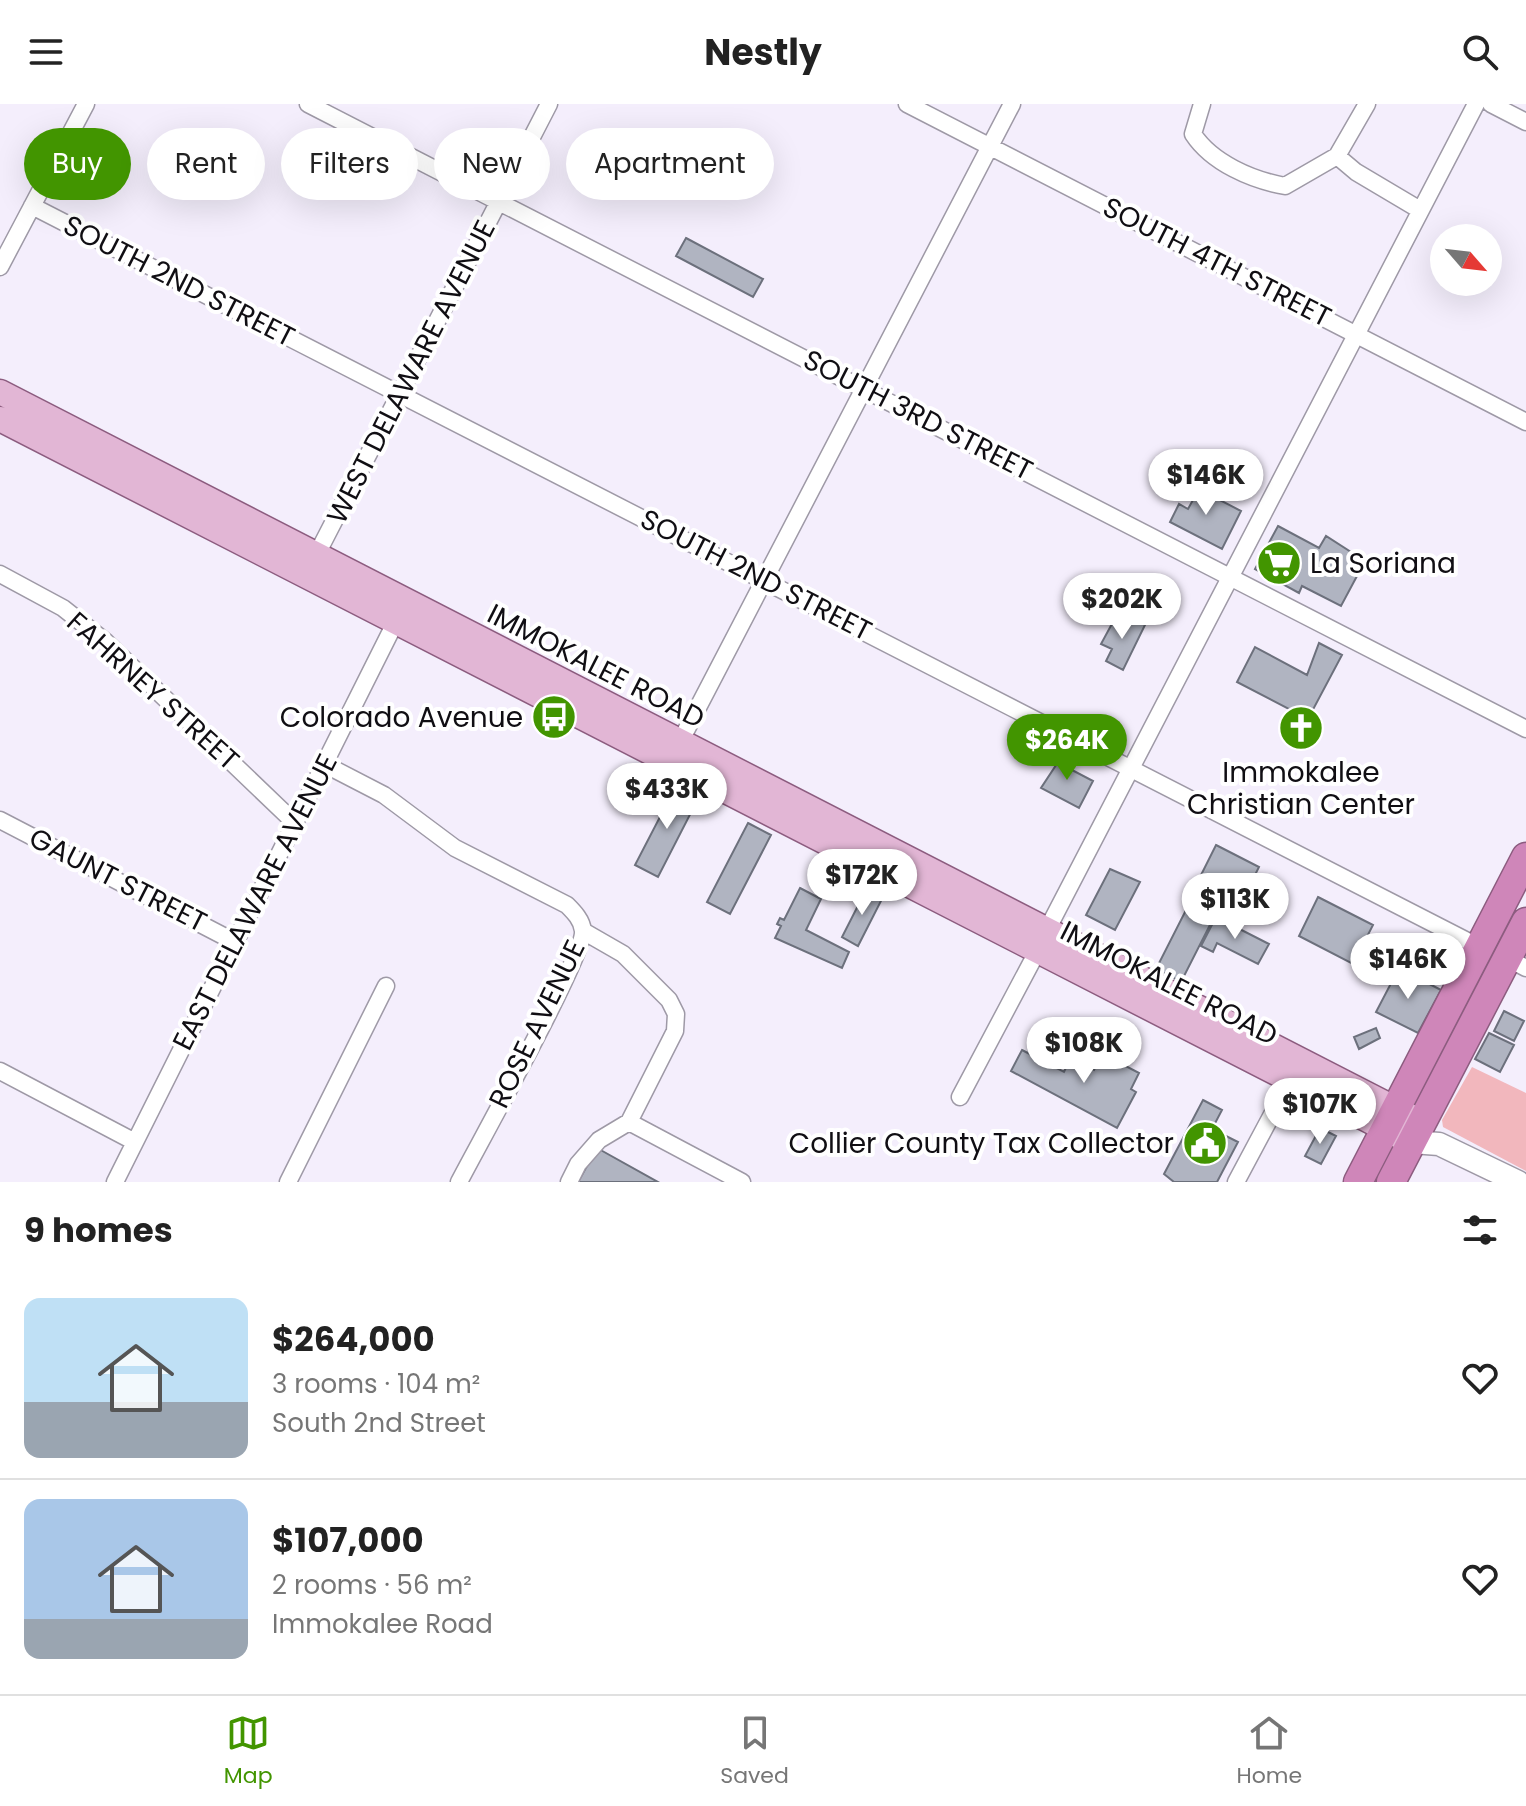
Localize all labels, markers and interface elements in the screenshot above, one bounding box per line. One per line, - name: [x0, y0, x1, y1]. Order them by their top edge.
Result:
- text: Nestly: [704, 27, 822, 78]
- icon: menu: [24, 30, 68, 74]
- icon: search: [1458, 30, 1502, 74]
- chip: Buy: [24, 128, 131, 200]
- chip: Rent: [147, 128, 265, 200]
- chip: Filters: [281, 128, 418, 200]
- chip: New: [434, 128, 550, 200]
- chip: Apartment: [566, 128, 774, 200]
- street label: SOUTH 4TH STREET: [1096, 188, 1338, 336]
- street label: SOUTH 2ND STREET: [57, 206, 301, 356]
- street label: WEST DELAWARE AVENUE: [317, 213, 505, 531]
- north arrow: [1430, 224, 1502, 296]
- map controls: [1430, 224, 1502, 296]
- street label: SOUTH 3RD STREET: [797, 340, 1039, 490]
- pin: $146K: [1150, 449, 1262, 517]
- text: $146K: [1166, 457, 1246, 493]
- street label: SOUTH 2ND STREET: [634, 500, 878, 650]
- supermarket icon: La Soriana: [1255, 539, 1303, 587]
- place label: La Soriana: [1310, 544, 1456, 583]
- pin: $202K: [1066, 573, 1178, 641]
- text: $202K: [1081, 581, 1163, 617]
- street label: IMMOKALEE ROAD: [481, 594, 711, 738]
- street label: FAHRNEY STREET: [58, 603, 248, 779]
- bus stop icon: Colorado Avenue: [530, 693, 578, 741]
- place label: Colorado Avenue: [280, 698, 523, 737]
- church icon: Immokalee Christian Center: [1277, 704, 1325, 752]
- pin: $264K: [1011, 714, 1123, 782]
- text: $264K: [1025, 722, 1109, 758]
- street label: EAST DELAWARE AVENUE: [163, 747, 347, 1057]
- place label: Immokalee Christian Center: [1187, 753, 1415, 824]
- pin: $433K: [611, 763, 723, 831]
- text: $433K: [625, 771, 709, 807]
- street label: GAUNT STREET: [23, 819, 213, 941]
- pin: $172K: [806, 849, 918, 917]
- text: $172K: [825, 857, 899, 893]
- pin: $113K: [1179, 873, 1291, 941]
- text: $113K: [1200, 881, 1270, 917]
- street label: IMMOKALEE ROAD: [1054, 911, 1284, 1055]
- street label: ROSE AVENUE: [479, 933, 595, 1115]
- pin: $146K: [1352, 933, 1464, 1001]
- text: $146K: [1368, 941, 1448, 977]
- pin: $108K: [1028, 1017, 1140, 1085]
- text: $108K: [1045, 1025, 1123, 1061]
- pin: $107K: [1264, 1078, 1376, 1146]
- text: $107K: [1282, 1086, 1358, 1122]
- public building icon: Collier County Tax Collector: [1181, 1119, 1229, 1167]
- place label: Collier County Tax Collector: [789, 1124, 1174, 1163]
- text: 9 homes: [24, 1206, 173, 1254]
- icon: filters: [1458, 1208, 1502, 1252]
- text: $264,000: [272, 1315, 435, 1363]
- icon: home: [88, 1330, 184, 1426]
- icon: heart: [1458, 1356, 1502, 1400]
- text: 3 rooms · 104 m²: [272, 1366, 480, 1402]
- text: South 2nd Street: [272, 1405, 486, 1441]
- text: $107,000: [272, 1516, 424, 1564]
- icon: home: [88, 1531, 184, 1627]
- icon: heart: [1458, 1557, 1502, 1601]
- text: 2 rooms · 56 m²: [272, 1567, 472, 1603]
- text: Immokalee Road: [272, 1606, 493, 1642]
- tab: Map: [224, 1711, 273, 1792]
- tab: Saved: [720, 1711, 789, 1792]
- tab: Home: [1237, 1711, 1302, 1792]

